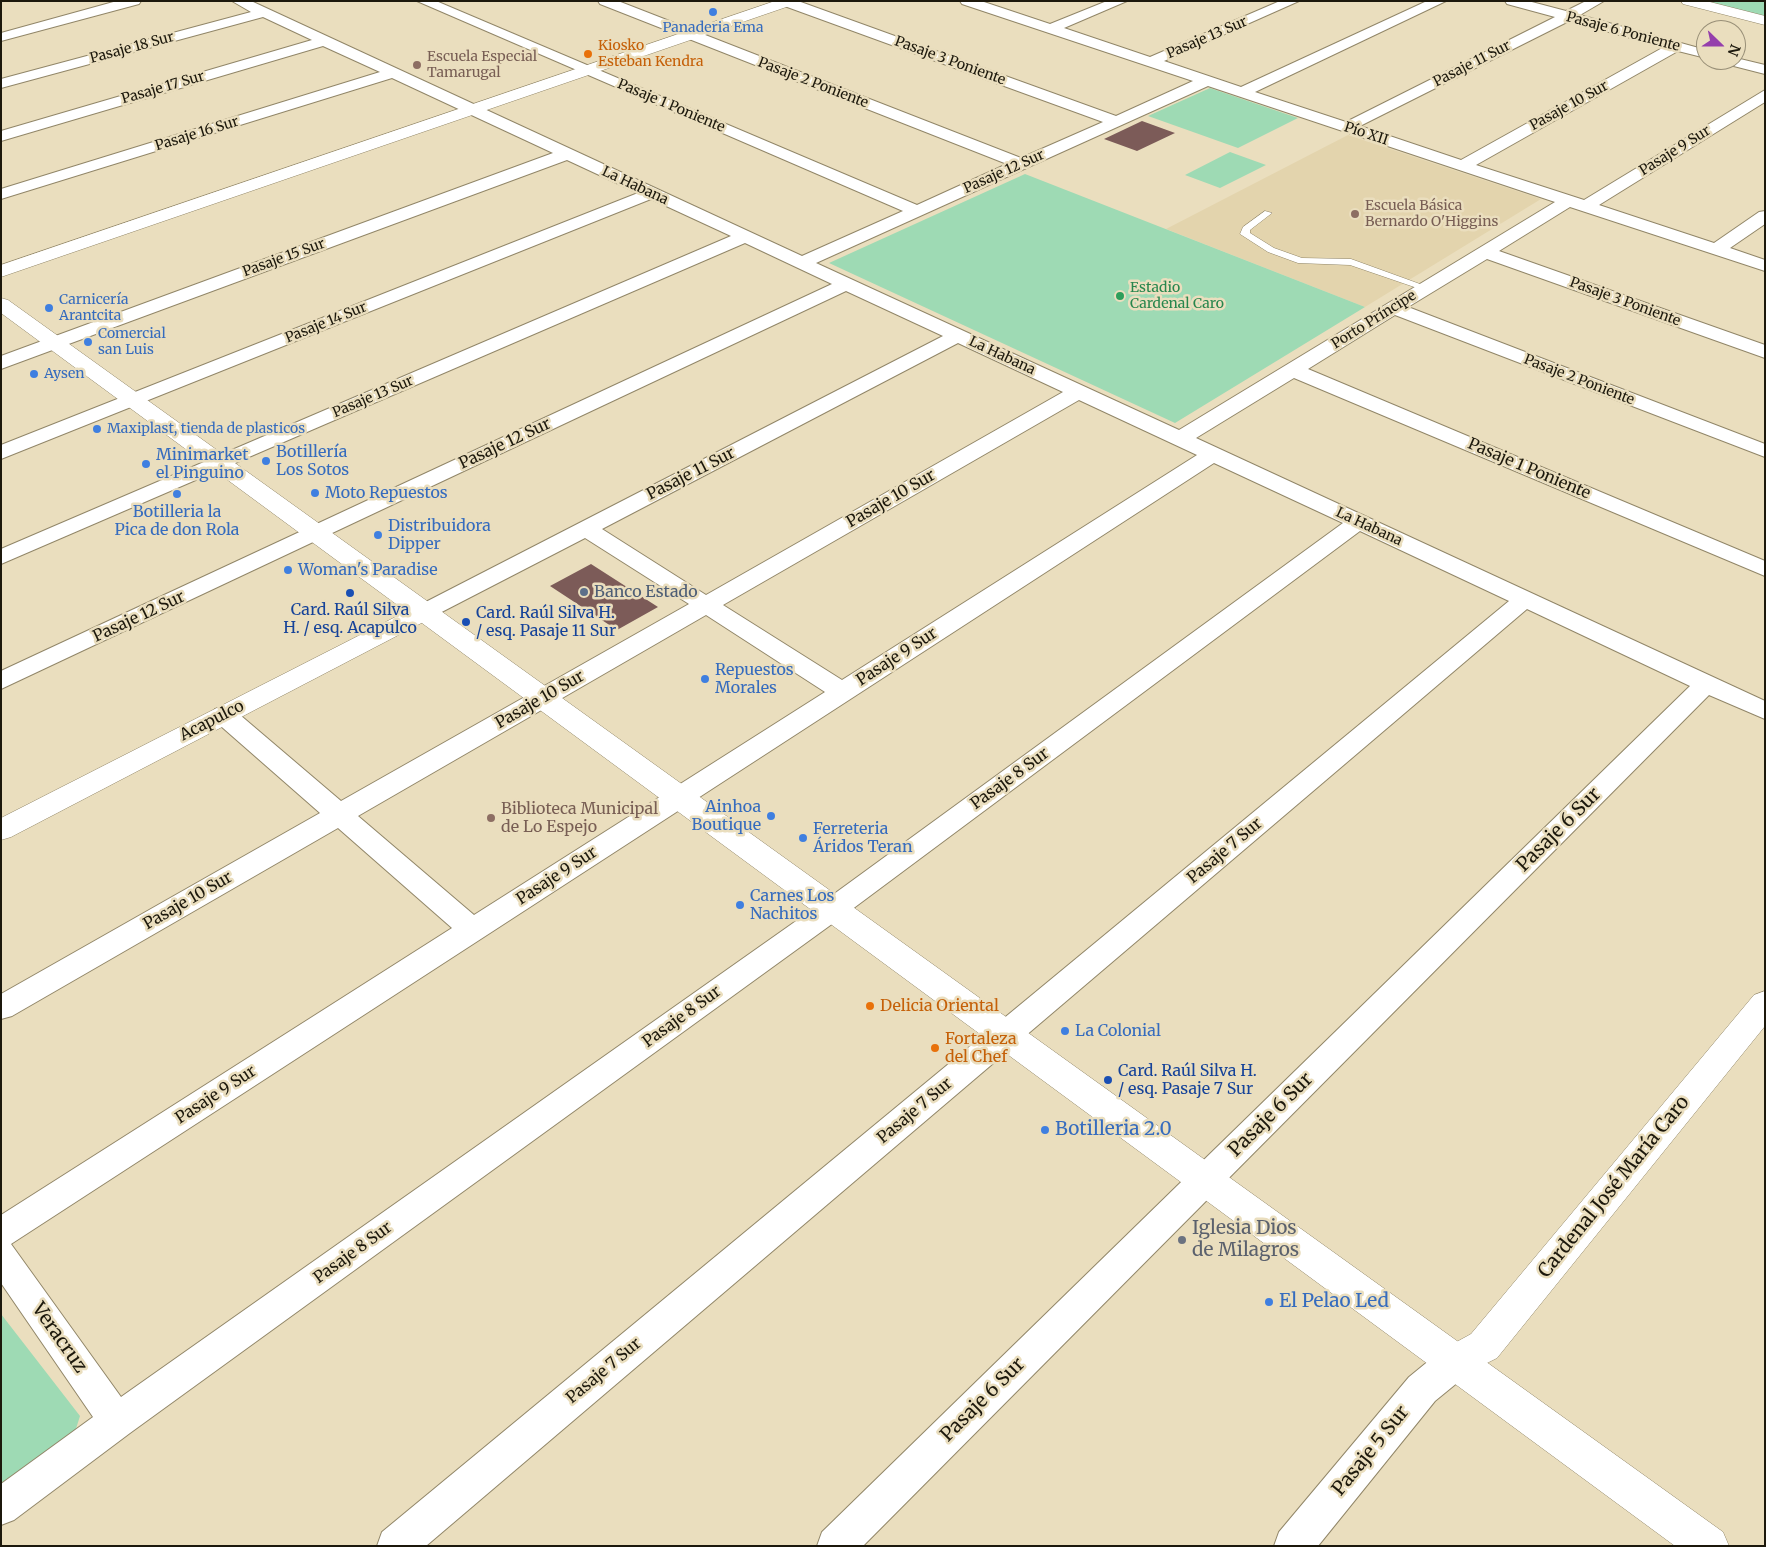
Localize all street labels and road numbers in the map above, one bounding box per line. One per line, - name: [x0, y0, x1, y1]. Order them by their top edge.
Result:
- street label: Pasaje 6 Poniente: [1564, 9, 1682, 55]
- street label: Pasaje 13 Sur: [1164, 13, 1250, 63]
- street label: Pasaje 18 Sur: [88, 29, 176, 67]
- street label: Pasaje 3 Poniente: [892, 33, 1008, 89]
- street label: Pasaje 11 Sur: [1431, 37, 1513, 91]
- street label: Pasaje 2 Poniente: [755, 54, 871, 112]
- street label: Pasaje 17 Sur: [120, 68, 206, 108]
- street label: Pasaje 1 Poniente: [615, 76, 727, 136]
- street label: Pasaje 10 Sur: [1527, 78, 1611, 134]
- street label: Pasaje 16 Sur: [153, 113, 241, 155]
- street label: Pío XII: [1342, 119, 1390, 149]
- street label: Pasaje 9 Sur: [1636, 123, 1714, 179]
- street label: Pasaje 12 Sur: [961, 147, 1047, 197]
- street label: La Habana: [599, 163, 671, 209]
- street label: Pasaje 15 Sur: [241, 235, 327, 281]
- street label: Pasaje 3 Poniente: [1567, 274, 1683, 330]
- street label: Porto Príncipe: [1329, 287, 1419, 353]
- street label: Pasaje 14 Sur: [283, 299, 369, 347]
- street label: La Habana: [966, 333, 1038, 379]
- street label: Pasaje 2 Poniente: [1521, 351, 1637, 409]
- street label: Pasaje 13 Sur: [330, 372, 416, 422]
- street label: Pasaje 12 Sur: [456, 414, 554, 474]
- street label: Pasaje 1 Poniente: [1465, 435, 1593, 503]
- street label: Pasaje 11 Sur: [644, 444, 738, 504]
- street label: Pasaje 10 Sur: [843, 466, 939, 532]
- street label: La Habana: [1333, 504, 1405, 550]
- street label: Pasaje 12 Sur: [90, 587, 188, 647]
- street label: Pasaje 9 Sur: [853, 624, 941, 690]
- street label: Pasaje 10 Sur: [492, 667, 588, 733]
- street label: Acapulco: [177, 697, 247, 745]
- street label: Pasaje 8 Sur: [967, 744, 1053, 814]
- street label: Pasaje 6 Sur: [1512, 783, 1606, 877]
- street label: Pasaje 7 Sur: [1184, 814, 1266, 888]
- street label: Pasaje 9 Sur: [513, 843, 601, 909]
- street label: Pasaje 10 Sur: [140, 868, 236, 934]
- street label: Pasaje 8 Sur: [639, 982, 725, 1052]
- street label: Pasaje 9 Sur: [172, 1062, 260, 1128]
- street label: Pasaje 6 Sur: [1224, 1068, 1318, 1162]
- street label: Pasaje 7 Sur: [874, 1074, 956, 1148]
- street label: Cardenal José María Caro: [1534, 1092, 1694, 1282]
- street label: Pasaje 8 Sur: [310, 1218, 396, 1288]
- street label: Veracruz: [27, 1299, 91, 1377]
- street label: Pasaje 7 Sur: [563, 1334, 645, 1408]
- street label: Pasaje 6 Sur: [936, 1353, 1030, 1447]
- street label: Pasaje 5 Sur: [1328, 1401, 1414, 1501]

